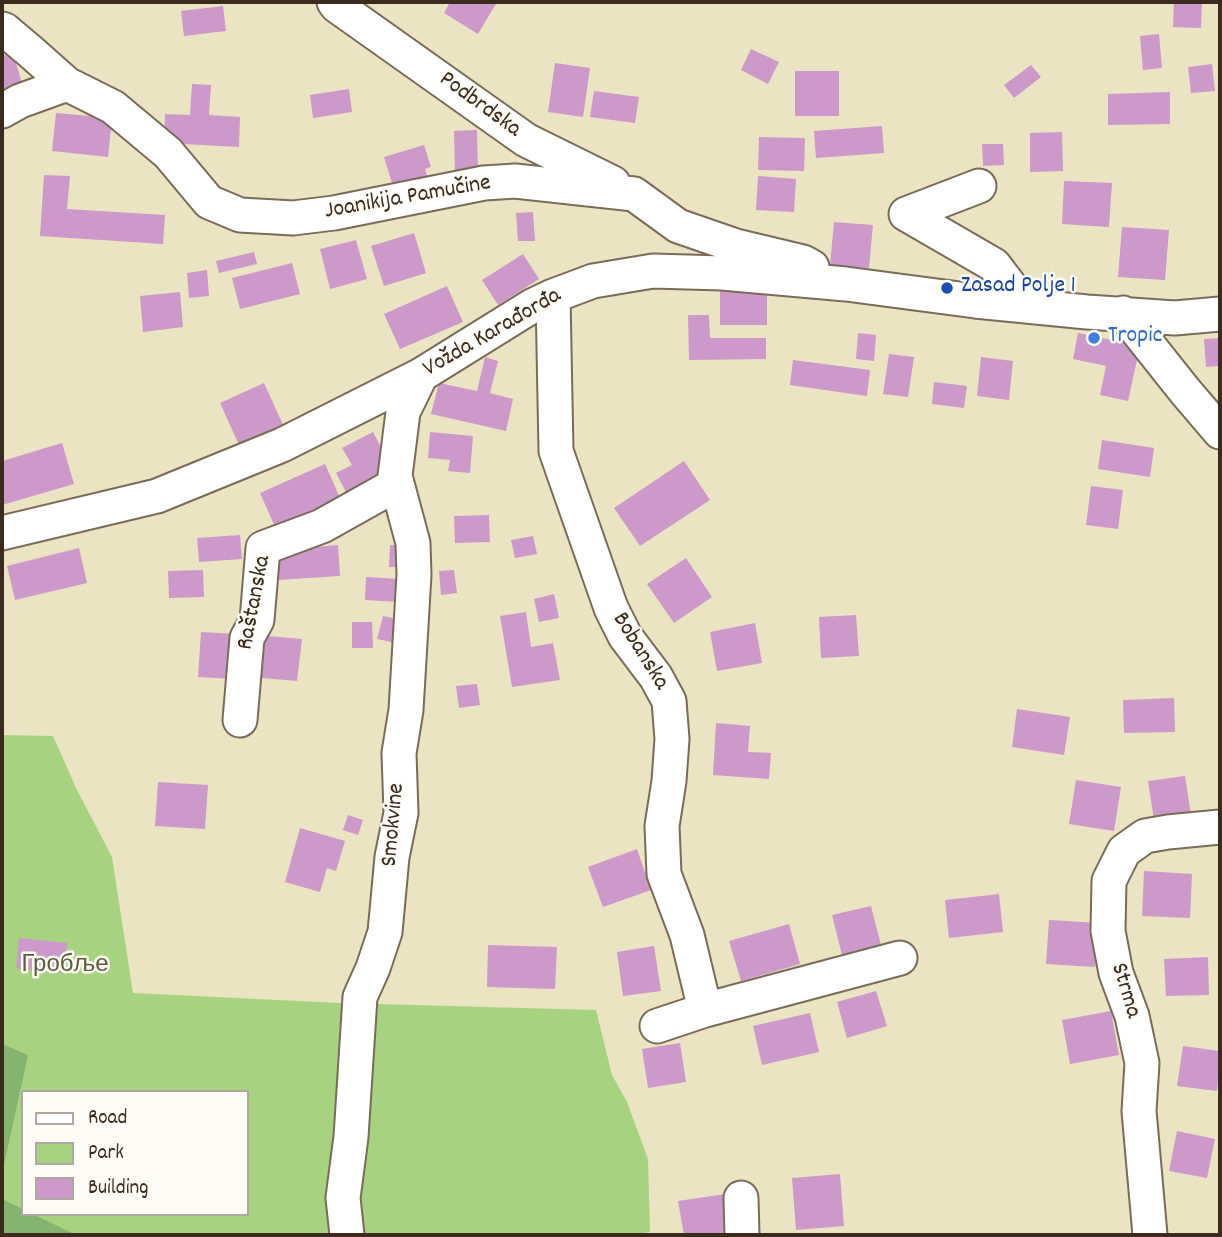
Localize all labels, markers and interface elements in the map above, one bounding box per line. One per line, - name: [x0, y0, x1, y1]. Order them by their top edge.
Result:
- street label: Podbrdska: [432, 67, 526, 145]
- street label: Joanikija Pamučine: [323, 170, 493, 228]
- place label: Zasad Polje 1: [961, 274, 1076, 302]
- marker: Zasad Polje 1: [939, 280, 955, 296]
- street label: Vožda Karađorđa: [419, 283, 567, 385]
- place label: Tropic: [1108, 324, 1162, 352]
- marker: Tropic: [1086, 330, 1102, 346]
- street label: Raštanska: [233, 553, 279, 653]
- street label: Bobanska: [604, 608, 674, 696]
- street label: Smokvine: [377, 782, 413, 868]
- park label: Гробље: [21, 954, 109, 982]
- street label: Strma: [1102, 960, 1146, 1022]
- legend: [21, 1090, 248, 1216]
- text: Road: [88, 1104, 127, 1134]
- text: Park: [88, 1139, 124, 1169]
- text: Building: [88, 1174, 148, 1204]

